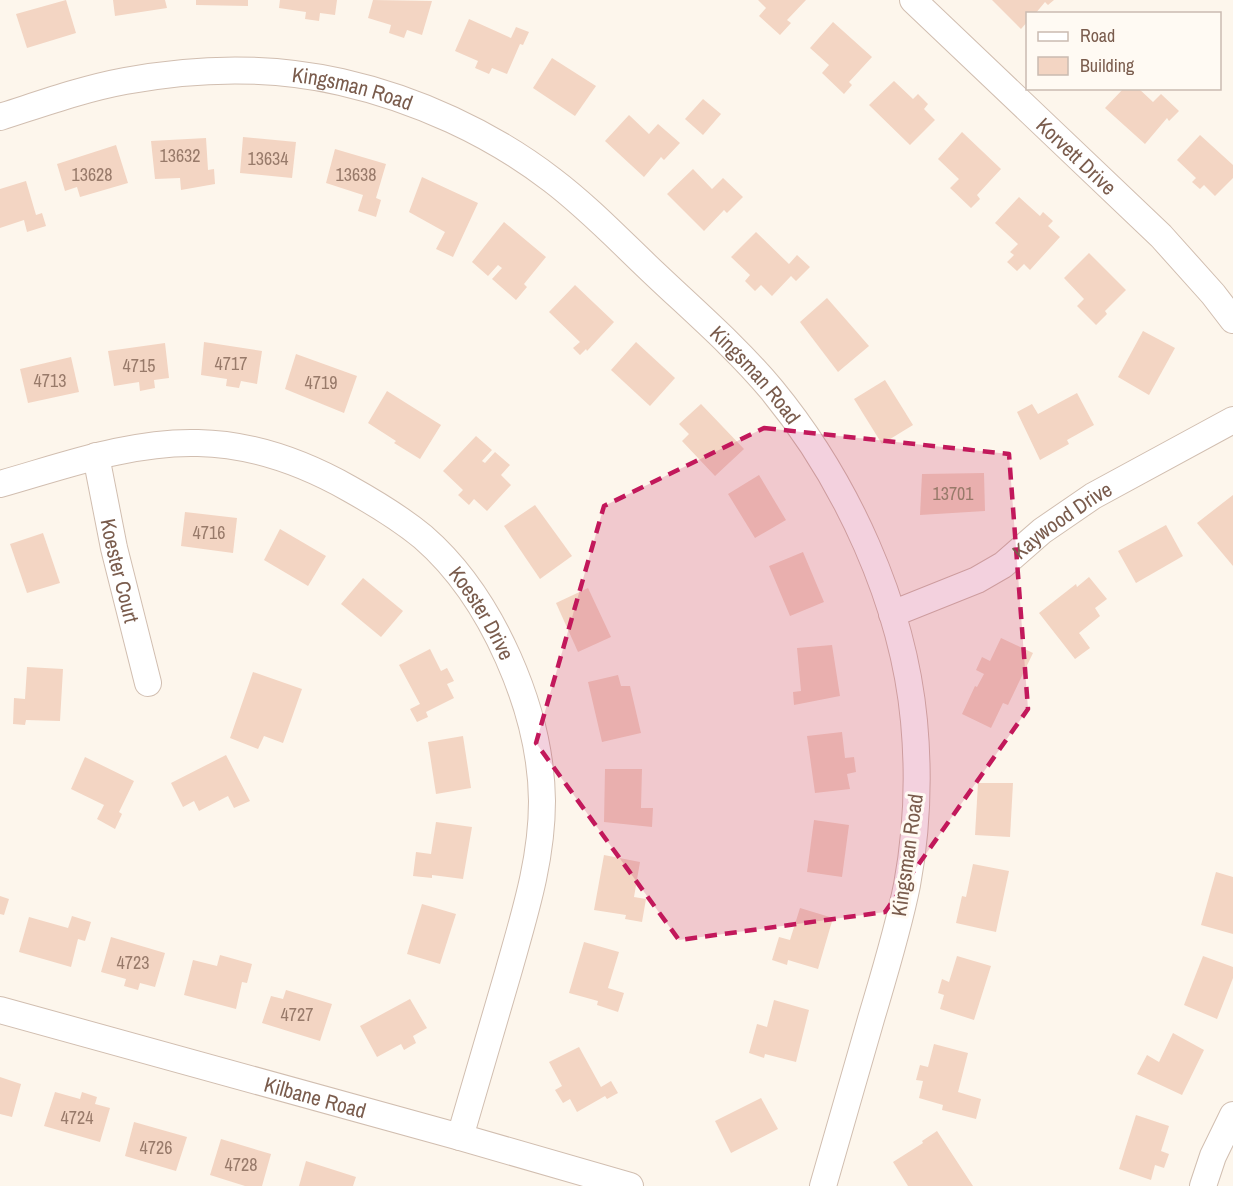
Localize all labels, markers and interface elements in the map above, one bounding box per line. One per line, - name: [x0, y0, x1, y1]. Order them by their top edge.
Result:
- legend: [1026, 12, 1221, 90]
- text: Road: [1080, 23, 1115, 48]
- text: Building: [1080, 53, 1135, 78]
- street label: Kingsman Road: [291, 59, 417, 117]
- street label: Korvett Drive: [1030, 111, 1123, 201]
- house number: 13632: [159, 143, 201, 168]
- house number: 13634: [247, 146, 289, 171]
- house number: 13628: [71, 162, 113, 187]
- house number: 13638: [335, 162, 377, 187]
- street label: Kingsman Road: [704, 319, 808, 430]
- house number: 4717: [215, 351, 247, 376]
- house number: 4715: [123, 353, 155, 378]
- house number: 4713: [34, 368, 66, 393]
- house number: 4719: [305, 370, 337, 395]
- street label: Kaywood Drive: [1006, 474, 1117, 565]
- house number: 13701: [932, 481, 974, 506]
- street label: Koester Court: [94, 516, 147, 626]
- house number: 4716: [193, 520, 225, 545]
- street label: Koester Drive: [443, 560, 522, 665]
- street label: Kingsman Road: [884, 792, 930, 918]
- house number: 4723: [117, 950, 149, 975]
- house number: 4727: [281, 1002, 313, 1027]
- street label: Kilbane Road: [261, 1069, 369, 1125]
- house number: 4724: [61, 1105, 93, 1130]
- house number: 4726: [140, 1135, 172, 1160]
- house number: 4728: [225, 1152, 257, 1177]

